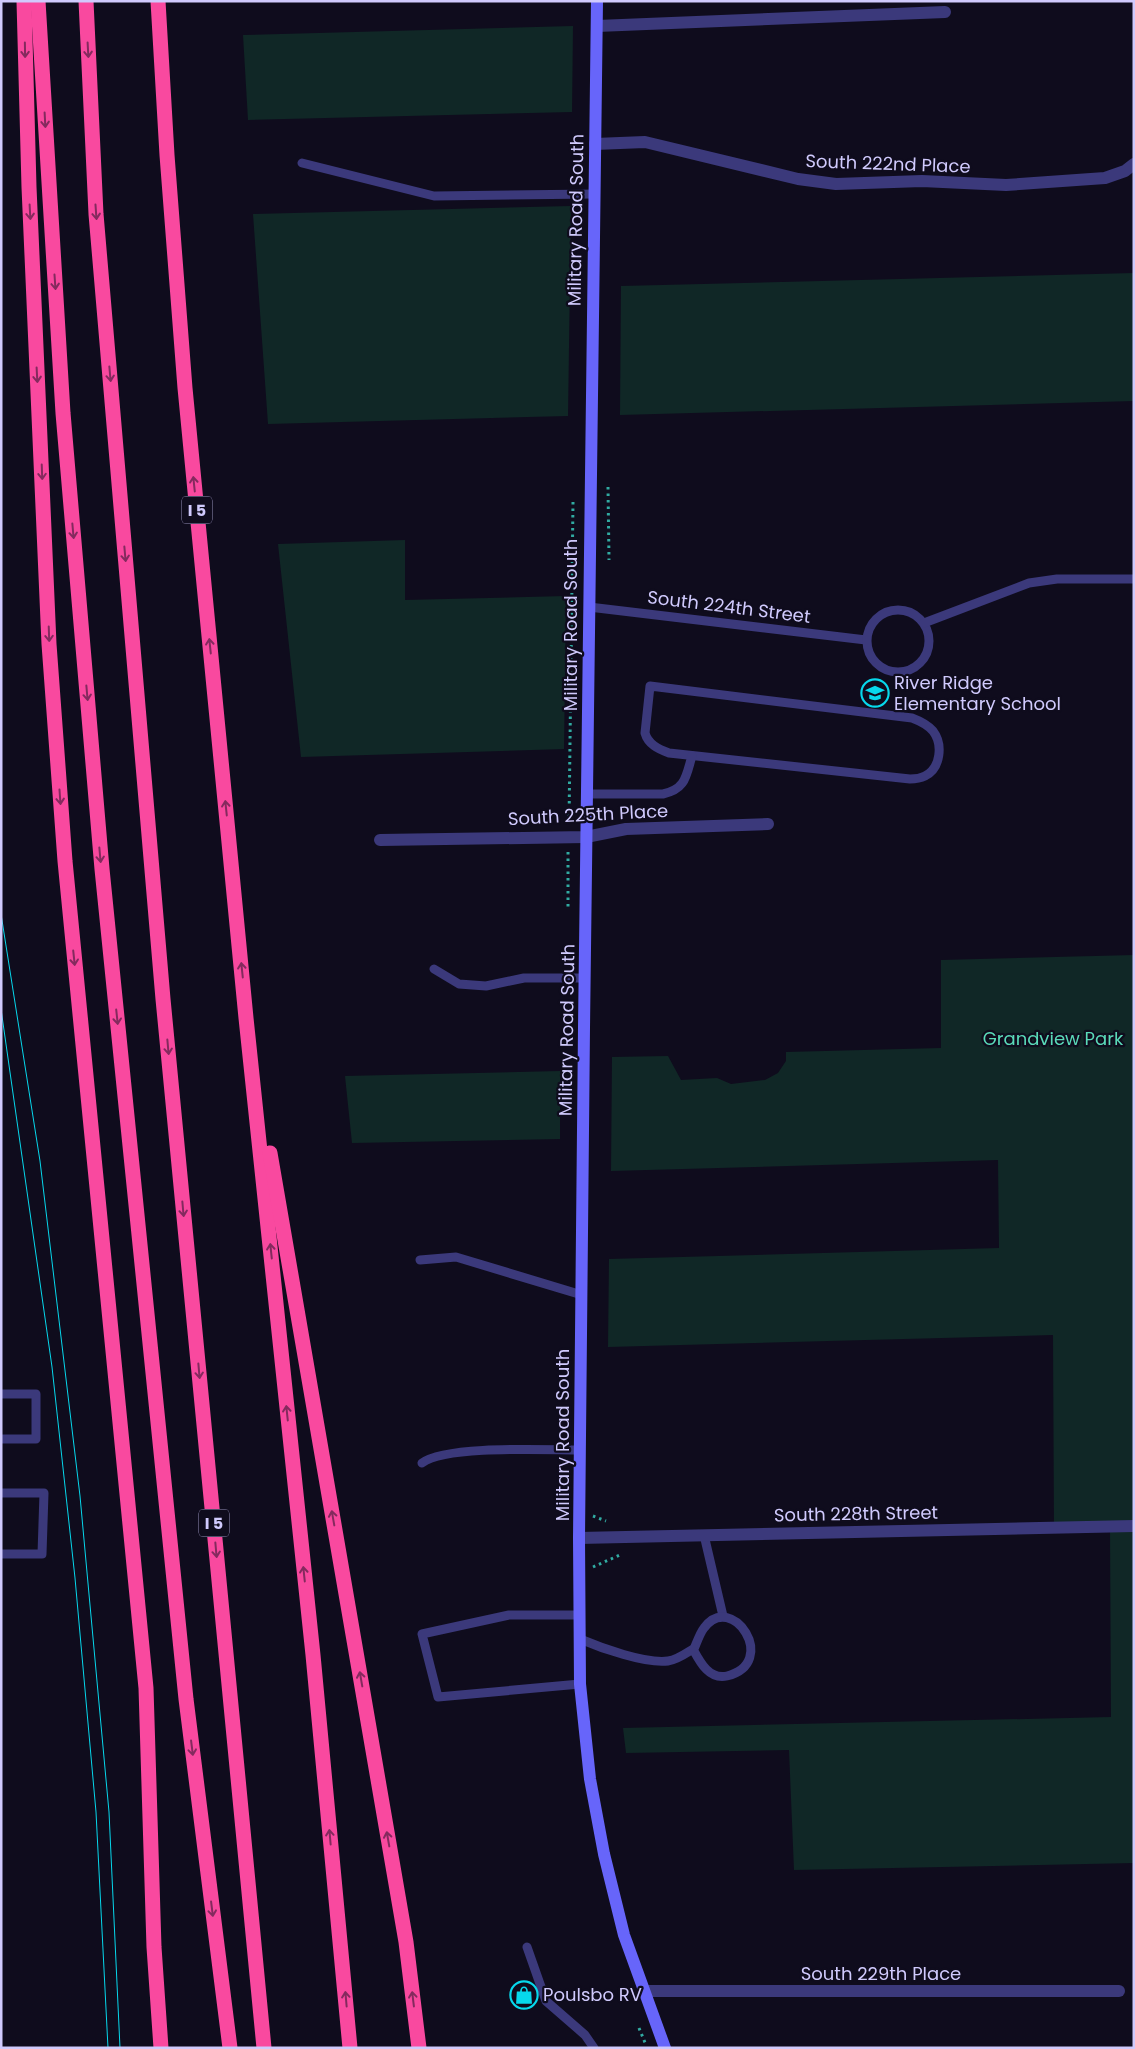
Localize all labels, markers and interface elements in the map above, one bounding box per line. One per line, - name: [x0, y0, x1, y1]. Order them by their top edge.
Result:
- one-way arrow: [20, 42, 30, 58]
- one-way arrow: [84, 42, 93, 58]
- one-way arrow: [40, 112, 49, 128]
- street label: Military Road South: [561, 134, 590, 306]
- street label: South 222nd Place: [805, 148, 971, 179]
- one-way arrow: [25, 204, 34, 220]
- one-way arrow: [92, 204, 101, 220]
- one-way arrow: [50, 274, 59, 290]
- one-way arrow: [33, 366, 42, 382]
- one-way arrow: [105, 366, 115, 382]
- one-way arrow: [37, 464, 46, 480]
- one-way arrow: [189, 477, 199, 493]
- road number: I 5: [182, 496, 212, 524]
- one-way arrow: [68, 523, 78, 539]
- street label: Military Road South: [558, 539, 583, 711]
- one-way arrow: [120, 545, 130, 561]
- street label: South 224th Street: [646, 584, 812, 629]
- one-way arrow: [44, 626, 53, 642]
- one-way arrow: [205, 638, 215, 654]
- place label: River Ridge Elementary School: [894, 670, 1061, 716]
- school or university icon: River Ridge Elementary School: [860, 678, 890, 708]
- one-way arrow: [82, 685, 91, 701]
- one-way arrow: [55, 788, 65, 804]
- street label: South 225th Place: [507, 798, 669, 831]
- one-way arrow: [221, 800, 231, 816]
- one-way arrow: [96, 847, 105, 863]
- street label: Military Road South: [552, 944, 581, 1116]
- one-way arrow: [69, 950, 79, 966]
- one-way arrow: [237, 962, 247, 978]
- one-way arrow: [112, 1008, 122, 1024]
- park label: Grandview Park: [983, 1026, 1124, 1051]
- one-way arrow: [163, 1039, 173, 1055]
- one-way arrow: [178, 1201, 188, 1217]
- one-way arrow: [266, 1243, 276, 1259]
- street label: Military Road South: [550, 1349, 575, 1521]
- one-way arrow: [194, 1363, 204, 1379]
- one-way arrow: [283, 1405, 292, 1421]
- street label: South 228th Street: [774, 1500, 938, 1527]
- road number: I 5: [199, 1510, 229, 1536]
- one-way arrow: [327, 1511, 337, 1527]
- one-way arrow: [211, 1542, 221, 1558]
- one-way arrow: [299, 1567, 309, 1583]
- one-way arrow: [355, 1671, 365, 1687]
- one-way arrow: [187, 1739, 197, 1755]
- one-way arrow: [326, 1830, 335, 1846]
- one-way arrow: [383, 1831, 393, 1847]
- one-way arrow: [208, 1901, 218, 1917]
- street label: South 229th Place: [801, 1961, 961, 1986]
- shop icon: Poulsbo RV: [509, 1980, 539, 2010]
- place label: Poulsbo RV: [543, 1982, 642, 2007]
- one-way arrow: [341, 1992, 350, 2008]
- one-way arrow: [408, 1992, 418, 2008]

